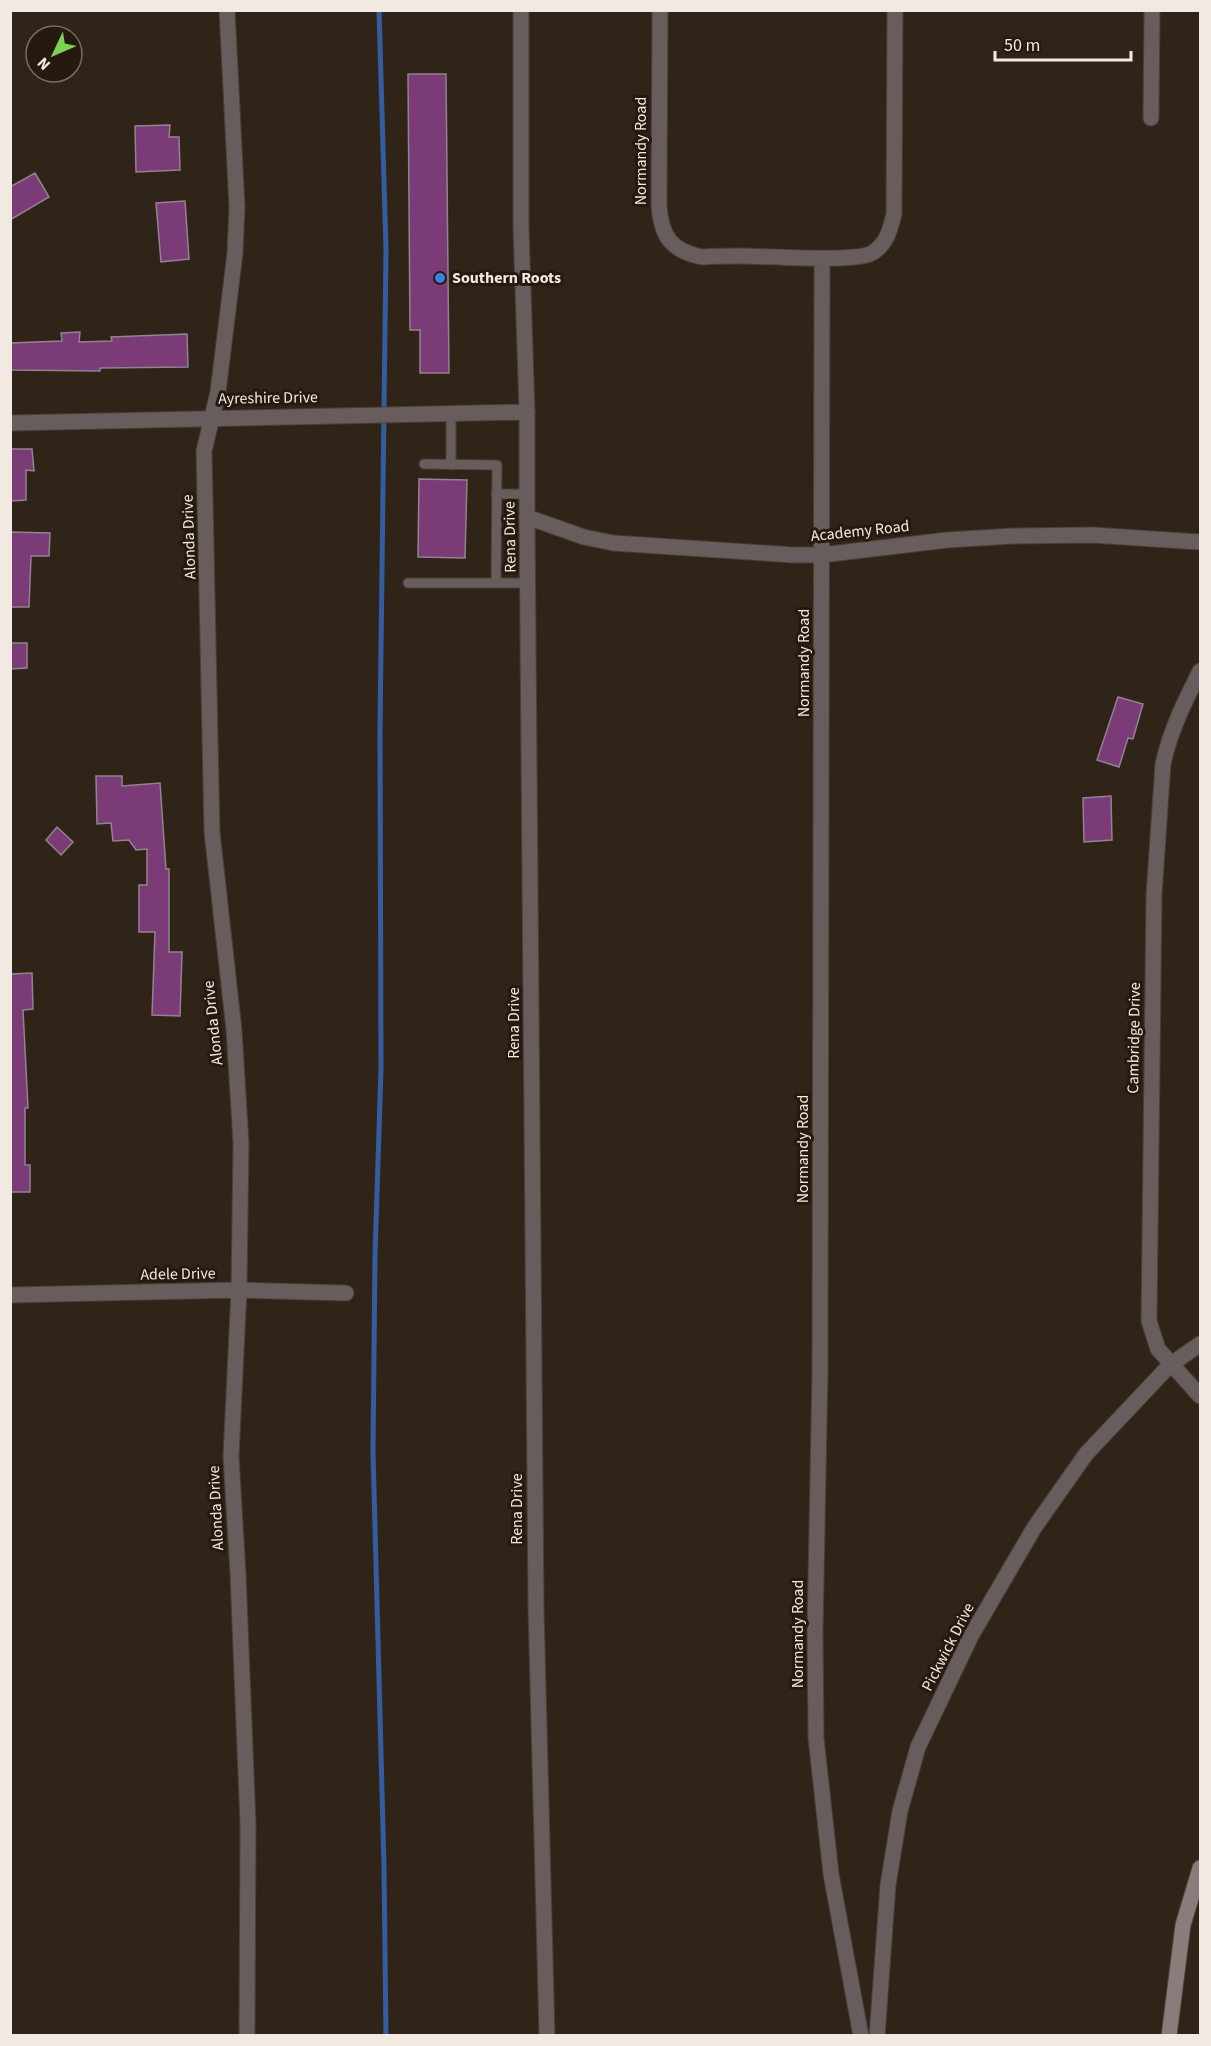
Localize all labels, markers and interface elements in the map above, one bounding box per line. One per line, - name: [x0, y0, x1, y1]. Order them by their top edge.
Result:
- north arrow: [24, 24, 84, 84]
- scale bar: [995, 24, 1132, 62]
- text: 50 m: [1004, 33, 1040, 58]
- text: N: [32, 52, 56, 75]
- street label: Normandy Road: [630, 97, 652, 205]
- place label: Southern Roots: [452, 267, 561, 289]
- marker: Southern Roots: [433, 271, 447, 285]
- street label: Ayreshire Drive: [218, 386, 318, 410]
- street label: Alonda Drive: [177, 494, 201, 580]
- street label: Rena Drive: [498, 501, 522, 573]
- street label: Academy Road: [810, 515, 910, 547]
- street label: Normandy Road: [793, 609, 815, 717]
- street label: Alonda Drive: [198, 980, 228, 1066]
- street label: Cambridge Drive: [1122, 982, 1146, 1094]
- street label: Rena Drive: [503, 987, 525, 1059]
- street label: Normandy Road: [792, 1095, 814, 1203]
- street label: Adele Drive: [140, 1262, 216, 1286]
- street label: Alonda Drive: [203, 1465, 229, 1551]
- street label: Rena Drive: [506, 1473, 528, 1545]
- street label: Normandy Road: [787, 1580, 809, 1688]
- street label: Pickwick Drive: [916, 1599, 980, 1695]

